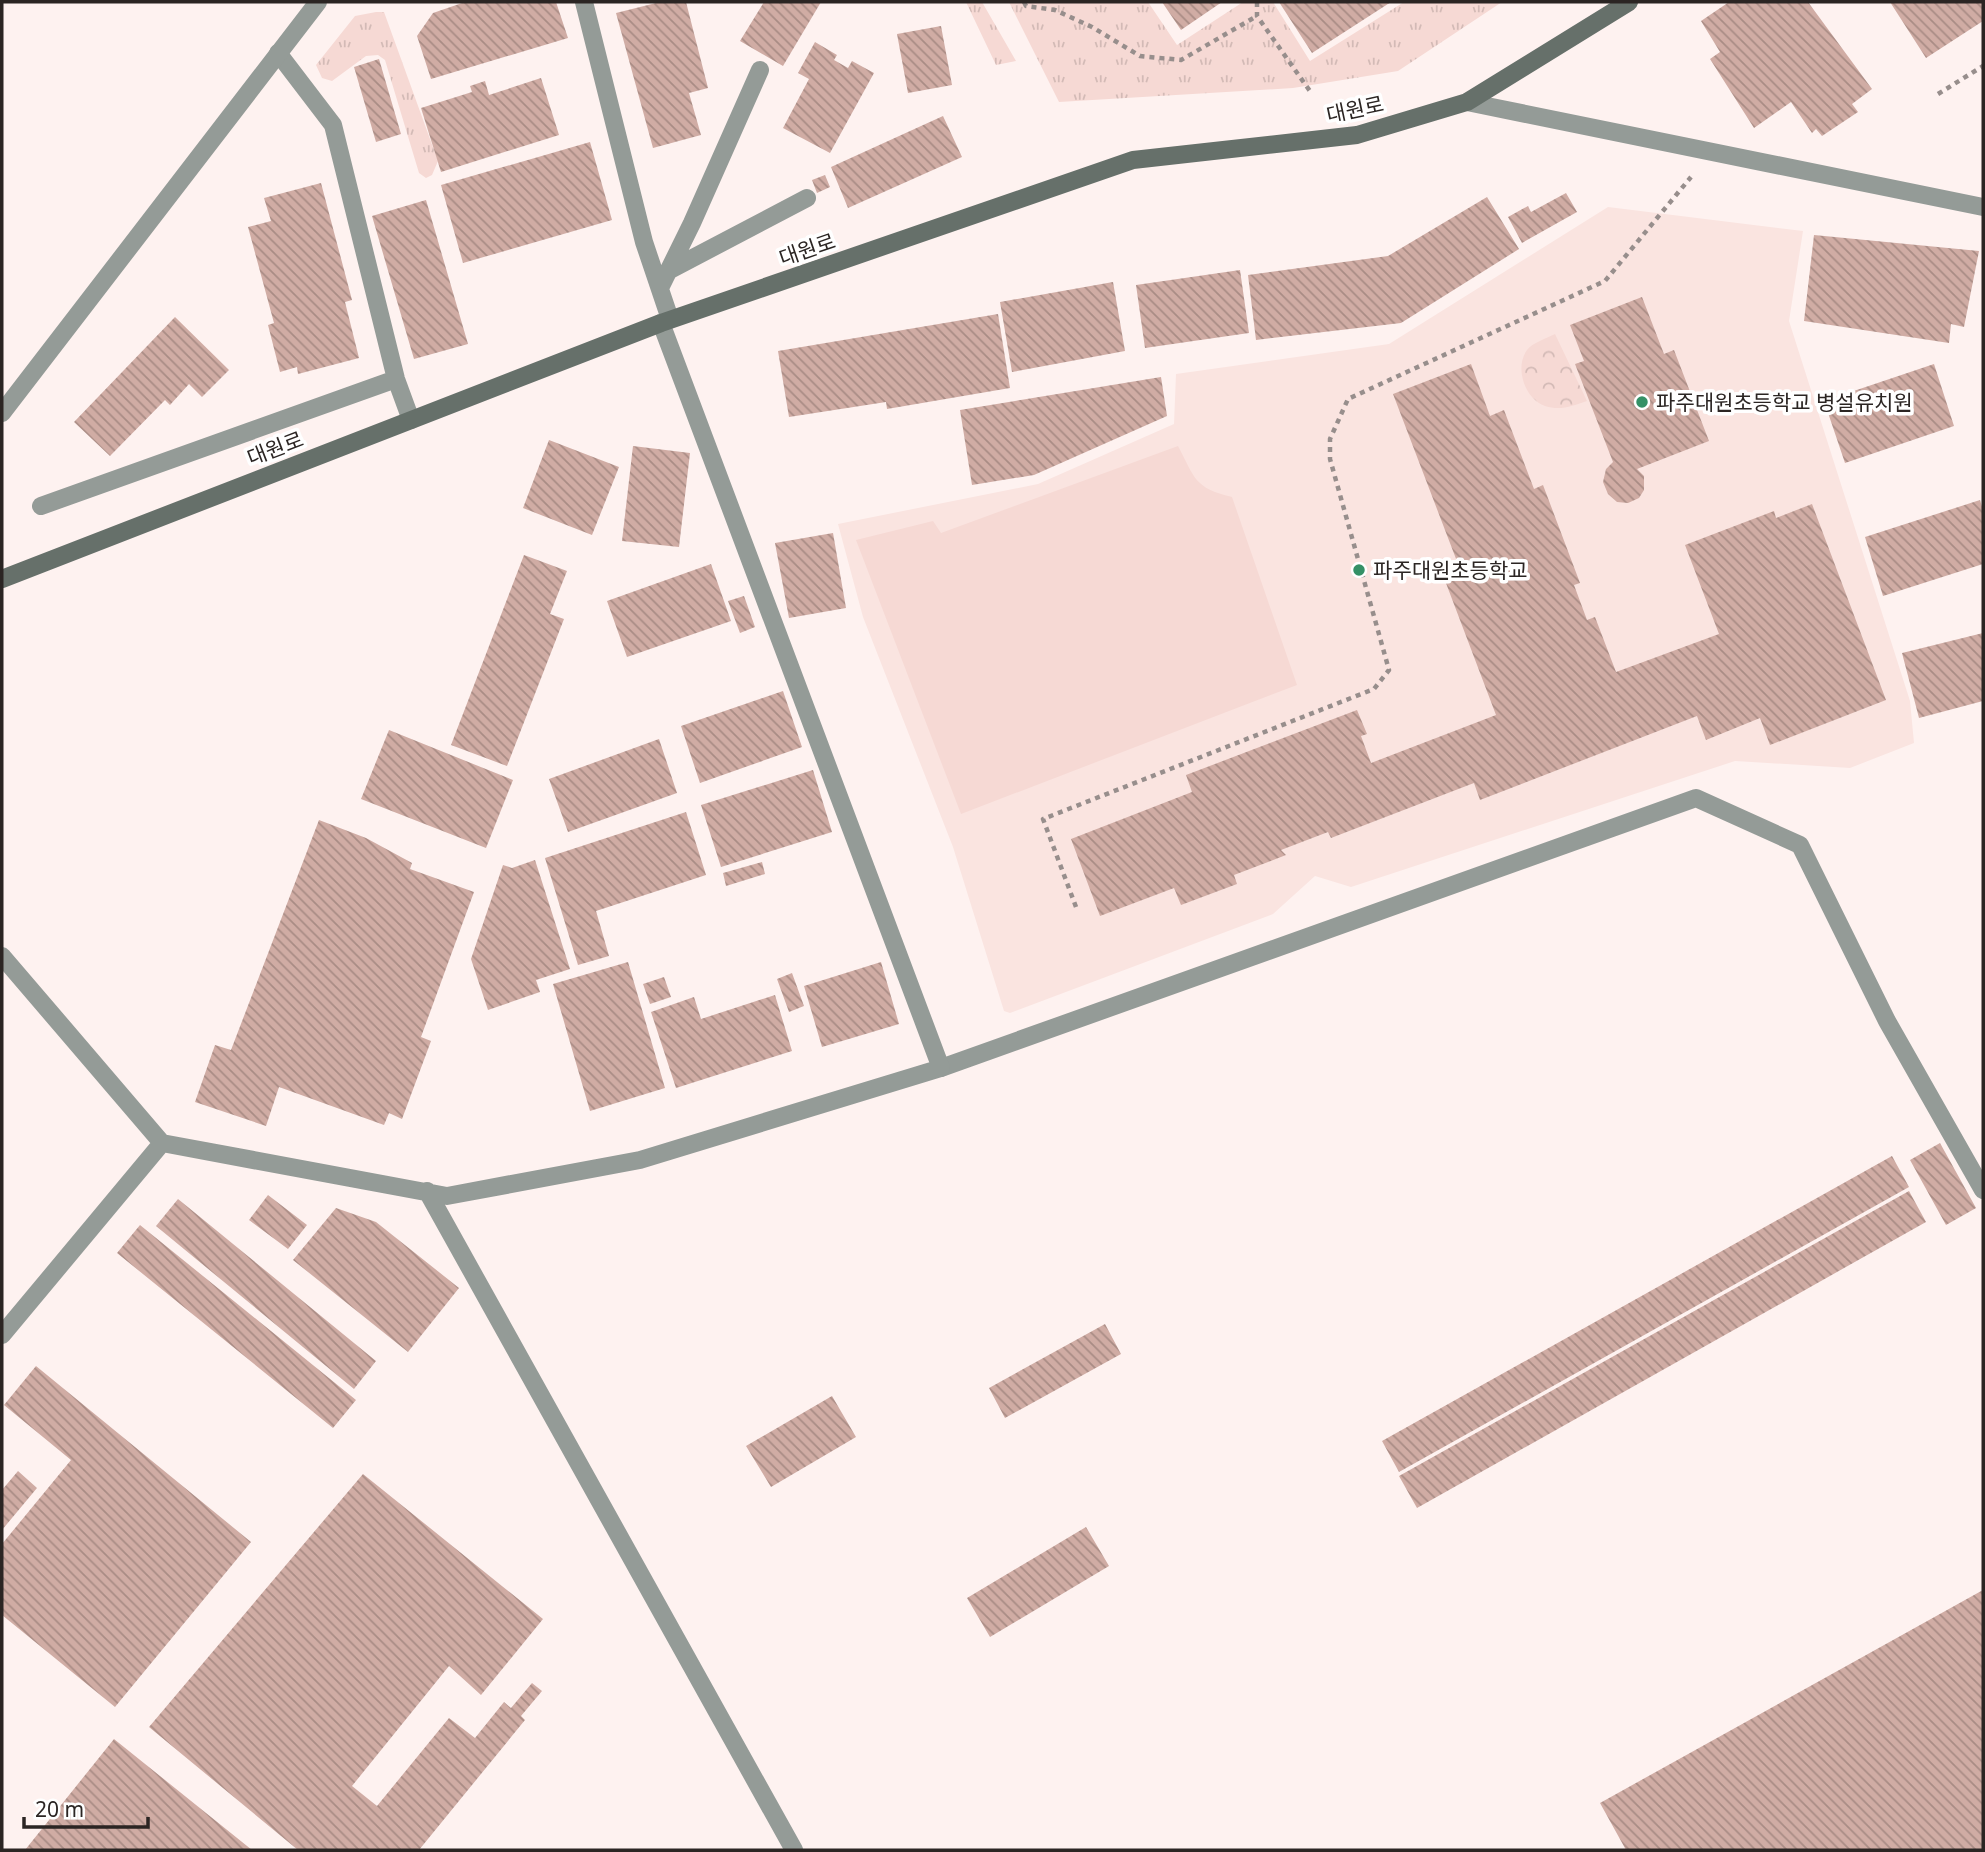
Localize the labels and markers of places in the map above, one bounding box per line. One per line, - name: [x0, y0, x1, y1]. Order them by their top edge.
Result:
- place label: 파주대원초등학교 병설유치원: [1656, 388, 1913, 416]
- marker: 파주대원초등학교 병설유치원: [1634, 394, 1650, 410]
- place label: 파주대원초등학교: [1373, 556, 1528, 584]
- marker: 파주대원초등학교: [1351, 562, 1367, 578]

